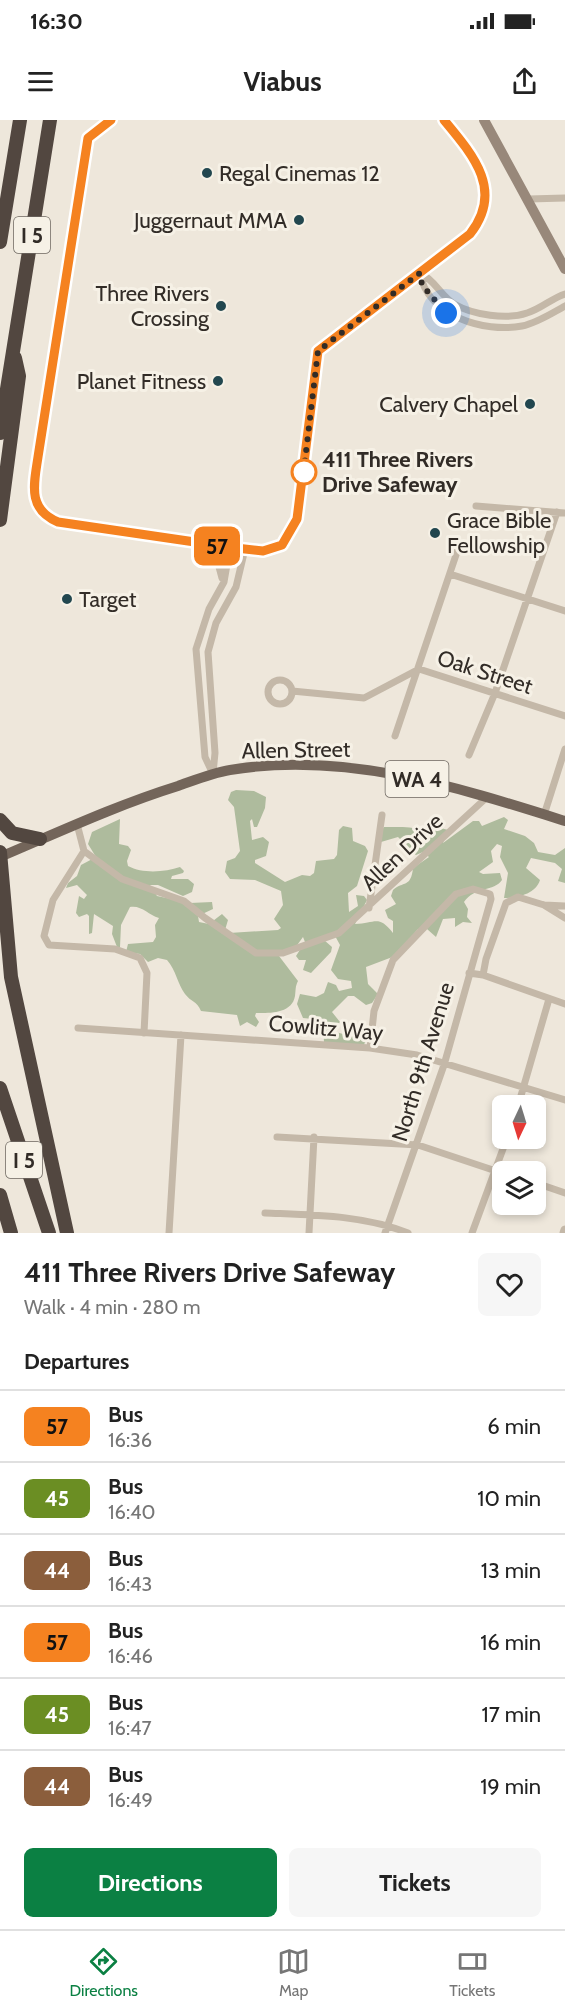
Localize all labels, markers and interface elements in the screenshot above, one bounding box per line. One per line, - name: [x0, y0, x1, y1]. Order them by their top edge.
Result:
- text: 16:30: [30, 8, 83, 35]
- icon: menu: [24, 65, 57, 98]
- text: Viabus: [243, 65, 322, 98]
- icon: share: [508, 65, 541, 98]
- place label: Regal Cinemas 12: [219, 160, 380, 187]
- marker: Regal Cinemas 12: [200, 166, 214, 180]
- place label: Juggernaut MMA: [133, 207, 287, 234]
- marker: Juggernaut MMA: [292, 213, 306, 227]
- road number: I 5: [14, 217, 50, 253]
- place label: Three Rivers Crossing: [96, 280, 210, 332]
- your location: [431, 298, 461, 328]
- marker: Three Rivers Crossing: [214, 299, 228, 313]
- place label: Planet Fitness: [77, 368, 206, 395]
- marker: Planet Fitness: [211, 374, 225, 388]
- place label: Calvery Chapel: [379, 391, 519, 418]
- marker: Calvery Chapel: [523, 397, 537, 411]
- place label: 411 Three Rivers Drive Safeway: [322, 446, 473, 498]
- marker: 411 Three Rivers Drive Safeway: [291, 459, 317, 485]
- place label: Grace Bible Fellowship: [447, 507, 551, 559]
- line badge: 57: [190, 526, 244, 566]
- marker: Grace Bible Fellowship: [428, 526, 442, 540]
- text: 57: [206, 534, 228, 559]
- place label: Target: [79, 586, 137, 613]
- marker: Target: [60, 592, 74, 606]
- street label: Oak Street: [434, 644, 537, 700]
- street label: Allen Street: [241, 736, 351, 764]
- road number: WA 4: [386, 761, 448, 797]
- street label: Allen Drive: [356, 808, 448, 896]
- street label: North 9th Avenue: [386, 979, 460, 1145]
- street label: Cowlitz Way: [268, 1010, 384, 1046]
- north arrow: [492, 1095, 546, 1149]
- map controls: [492, 1095, 546, 1215]
- road number: I 5: [6, 1142, 42, 1178]
- button: layers: [492, 1161, 546, 1215]
- button: heart: [478, 1253, 541, 1316]
- text: 411 Three Rivers Drive Safeway: [24, 1255, 395, 1289]
- text: Walk · 4 min · 280 m: [24, 1295, 201, 1319]
- text: Departures: [24, 1348, 129, 1375]
- text: Bus: [108, 1401, 143, 1428]
- text: 6 min: [487, 1413, 541, 1440]
- text: 57: [46, 1414, 68, 1439]
- text: 16:36: [108, 1428, 152, 1452]
- text: Bus: [108, 1473, 143, 1500]
- text: 10 min: [477, 1485, 541, 1512]
- text: 45: [45, 1486, 69, 1511]
- text: 16:40: [108, 1500, 156, 1524]
- text: Bus: [108, 1545, 143, 1572]
- text: 13 min: [481, 1557, 541, 1584]
- text: 44: [44, 1558, 70, 1583]
- text: 16:43: [108, 1572, 152, 1596]
- text: Bus: [108, 1617, 143, 1644]
- text: 16 min: [480, 1629, 541, 1656]
- text: 57: [46, 1630, 68, 1655]
- text: 16:46: [108, 1644, 153, 1668]
- text: Bus: [108, 1689, 143, 1716]
- text: 17 min: [482, 1701, 541, 1728]
- text: 45: [45, 1702, 69, 1727]
- text: 16:47: [108, 1716, 152, 1740]
- text: Bus: [108, 1761, 143, 1788]
- text: 19 min: [480, 1773, 541, 1800]
- text: 44: [44, 1774, 70, 1799]
- text: 16:49: [108, 1788, 153, 1812]
- button: Directions: [24, 1848, 277, 1917]
- button: Tickets: [289, 1848, 541, 1917]
- tab: Directions: [70, 1945, 138, 2000]
- tab: Map: [277, 1945, 310, 2000]
- tab: Tickets: [449, 1945, 495, 2000]

